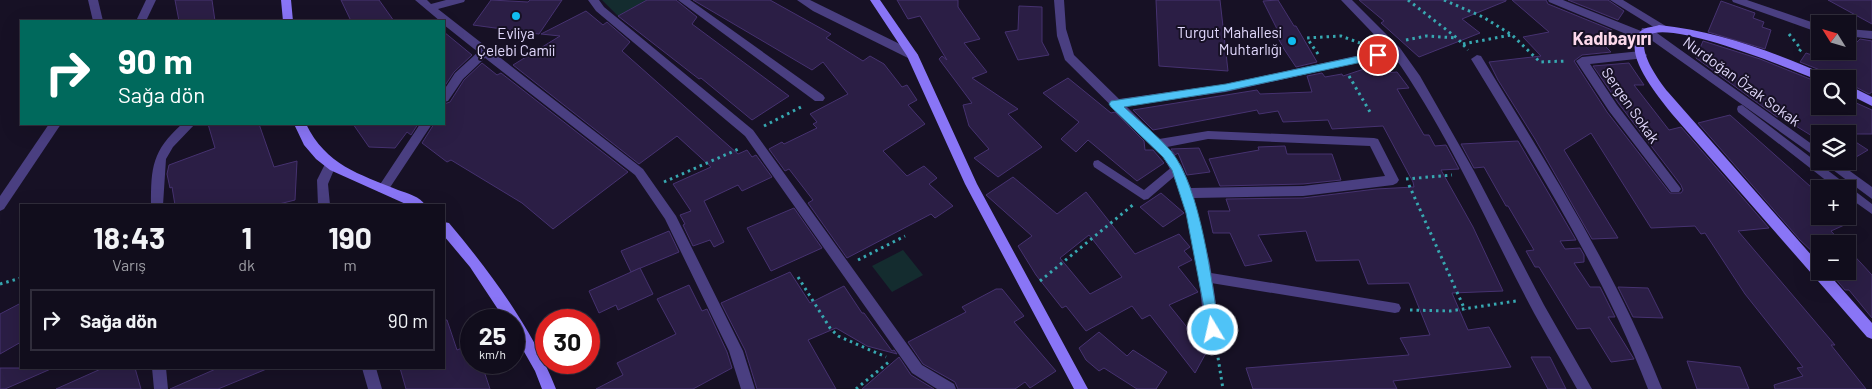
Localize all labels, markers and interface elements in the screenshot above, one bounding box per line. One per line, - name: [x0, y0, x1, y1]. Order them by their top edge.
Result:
- marker: Evliya Çelebi Camii: [510, 10, 522, 22]
- north arrow: [1811, 15, 1856, 60]
- map controls: [1811, 15, 1856, 280]
- place label: Turgut Mahallesi Muhtarlığı: [1177, 23, 1282, 58]
- place label: Evliya Çelebi Camii: [477, 24, 555, 59]
- district label: Kadıbayırı: [1572, 27, 1652, 49]
- street label: Nurdoğan Özak Sokak: [1680, 32, 1804, 130]
- pin: [1357, 34, 1399, 76]
- marker: Turgut Mahallesi Muhtarlığı: [1286, 35, 1298, 47]
- text: 90 m: [118, 39, 193, 81]
- icon: right: [35, 40, 100, 105]
- icon: arrive: [1364, 41, 1392, 69]
- street label: Sergen Sokak: [1598, 64, 1664, 147]
- button: search: [1811, 70, 1856, 115]
- text: Sağa dön: [118, 81, 205, 107]
- button: layers: [1811, 125, 1856, 170]
- button: +: [1811, 180, 1856, 225]
- text: 18:43: [93, 219, 165, 255]
- text: 1: [241, 219, 252, 255]
- text: 190: [328, 219, 372, 255]
- button: −: [1811, 235, 1856, 280]
- text: Varış: [112, 255, 146, 274]
- text: dk: [238, 255, 255, 274]
- text: m: [343, 255, 357, 274]
- position arrow: [1186, 303, 1238, 355]
- icon: right: [37, 306, 65, 334]
- text: Sağa dön: [80, 309, 157, 332]
- text: 90 m: [388, 309, 428, 332]
- speed limit sign: 30: [535, 309, 600, 374]
- text: 25: [479, 320, 506, 350]
- text: km/h: [479, 347, 506, 361]

